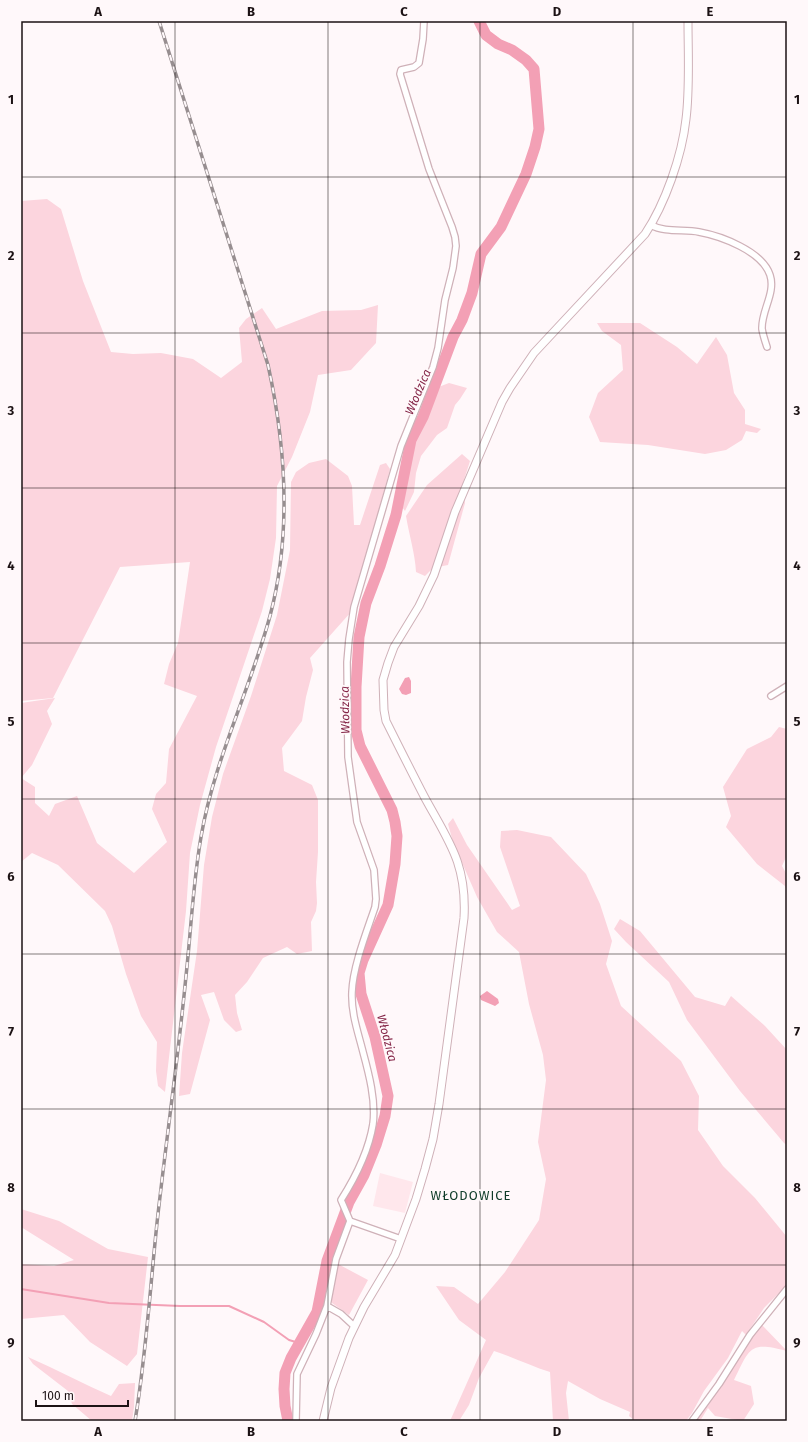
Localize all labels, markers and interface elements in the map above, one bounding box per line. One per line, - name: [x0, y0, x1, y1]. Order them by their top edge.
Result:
- text: A: [93, 4, 102, 19]
- text: B: [247, 4, 255, 19]
- text: C: [400, 4, 408, 19]
- text: D: [553, 4, 562, 19]
- text: E: [707, 4, 714, 19]
- text: 1: [8, 92, 14, 107]
- text: 1: [794, 92, 800, 107]
- text: 2: [8, 248, 15, 263]
- text: 2: [794, 248, 801, 263]
- water label: Włodzica: [402, 367, 434, 417]
- text: 3: [7, 403, 15, 418]
- text: 3: [793, 403, 801, 418]
- text: 4: [7, 558, 15, 573]
- text: 4: [793, 558, 801, 573]
- water label: Włodzica: [338, 686, 352, 734]
- text: 5: [8, 714, 15, 729]
- text: 5: [794, 714, 801, 729]
- text: 6: [7, 869, 15, 884]
- text: 6: [793, 869, 801, 884]
- water label: Włodzica: [374, 1013, 400, 1063]
- text: 7: [8, 1024, 14, 1039]
- text: 7: [794, 1024, 800, 1039]
- text: 8: [7, 1180, 15, 1195]
- text: 8: [793, 1180, 801, 1195]
- district label: WŁODOWICE: [430, 1188, 512, 1203]
- text: 9: [7, 1335, 15, 1350]
- text: 9: [793, 1335, 801, 1350]
- scale bar: [36, 1382, 128, 1408]
- text: 100 m: [42, 1389, 74, 1403]
- text: A: [93, 1424, 102, 1439]
- text: B: [247, 1424, 255, 1439]
- text: C: [400, 1424, 408, 1439]
- text: D: [553, 1424, 562, 1439]
- text: E: [707, 1424, 714, 1439]

